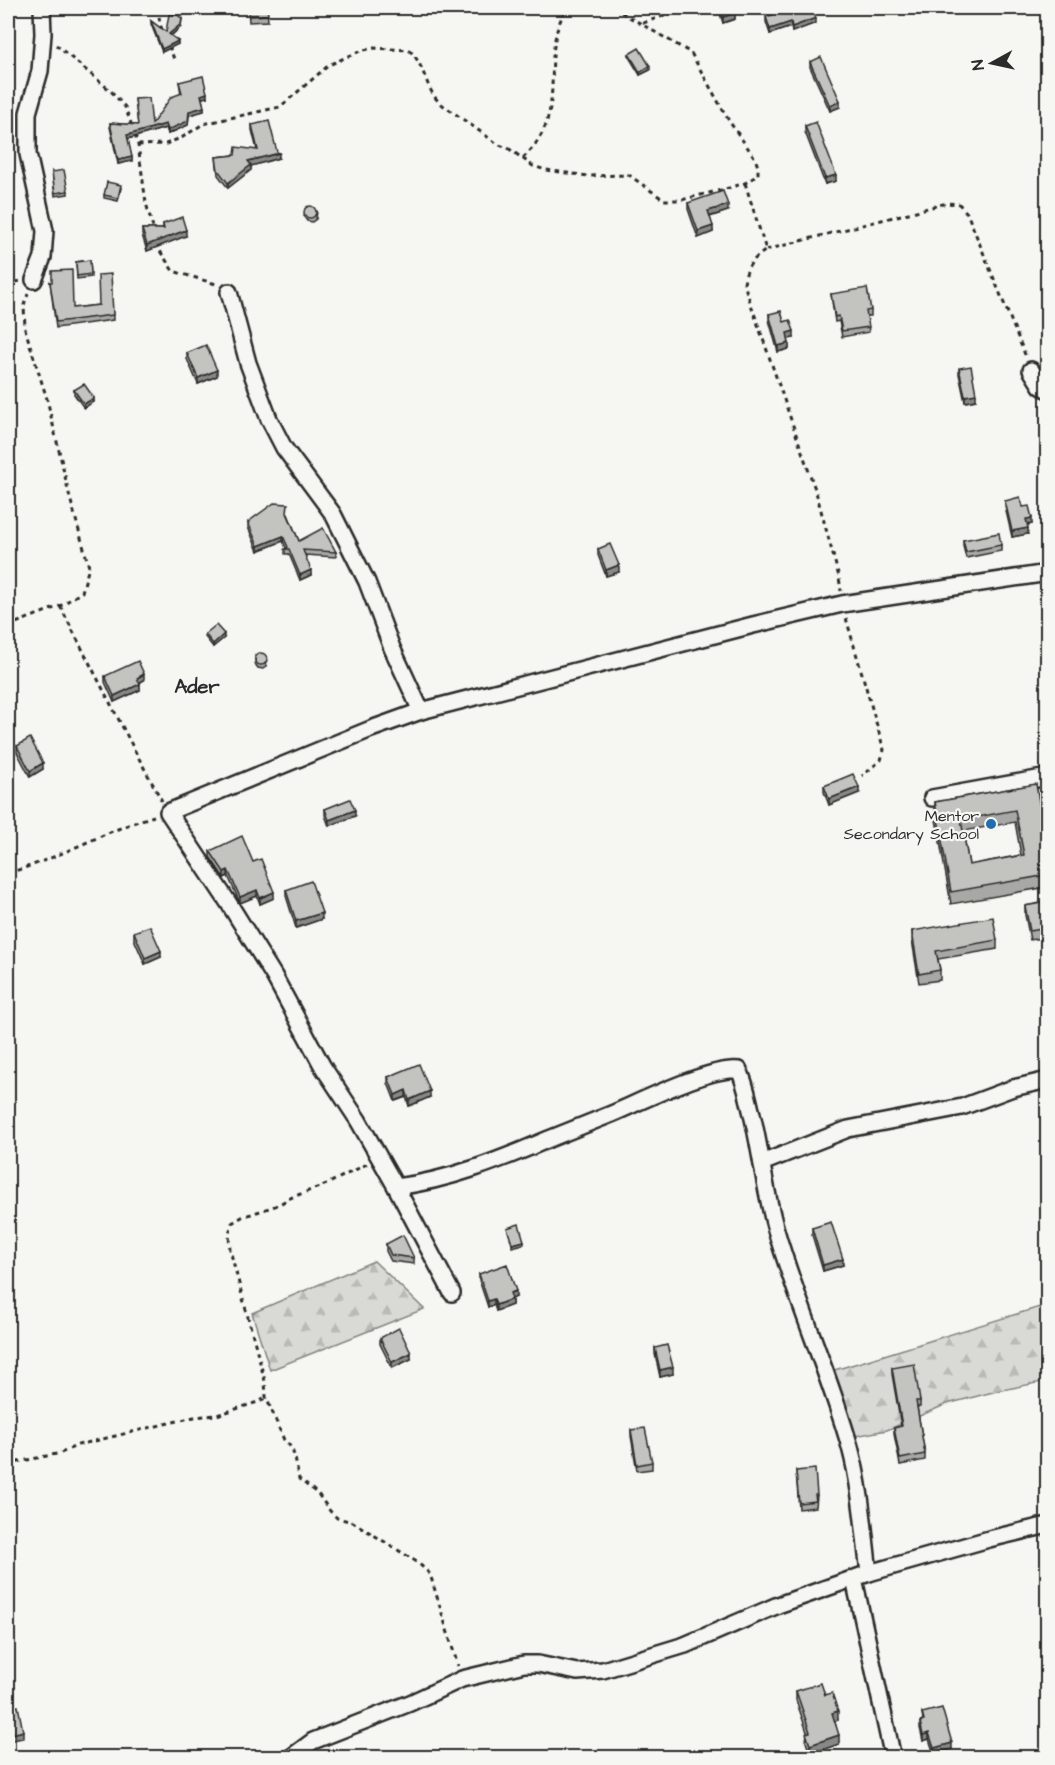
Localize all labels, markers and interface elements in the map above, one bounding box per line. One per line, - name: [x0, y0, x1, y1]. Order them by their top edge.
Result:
- north arrow: [962, 33, 1022, 93]
- text: N: [967, 58, 990, 71]
- district label: Ader: [175, 673, 220, 701]
- place label: Mentor Secondary School: [844, 805, 979, 846]
- marker: Mentor Secondary School: [984, 817, 998, 831]

